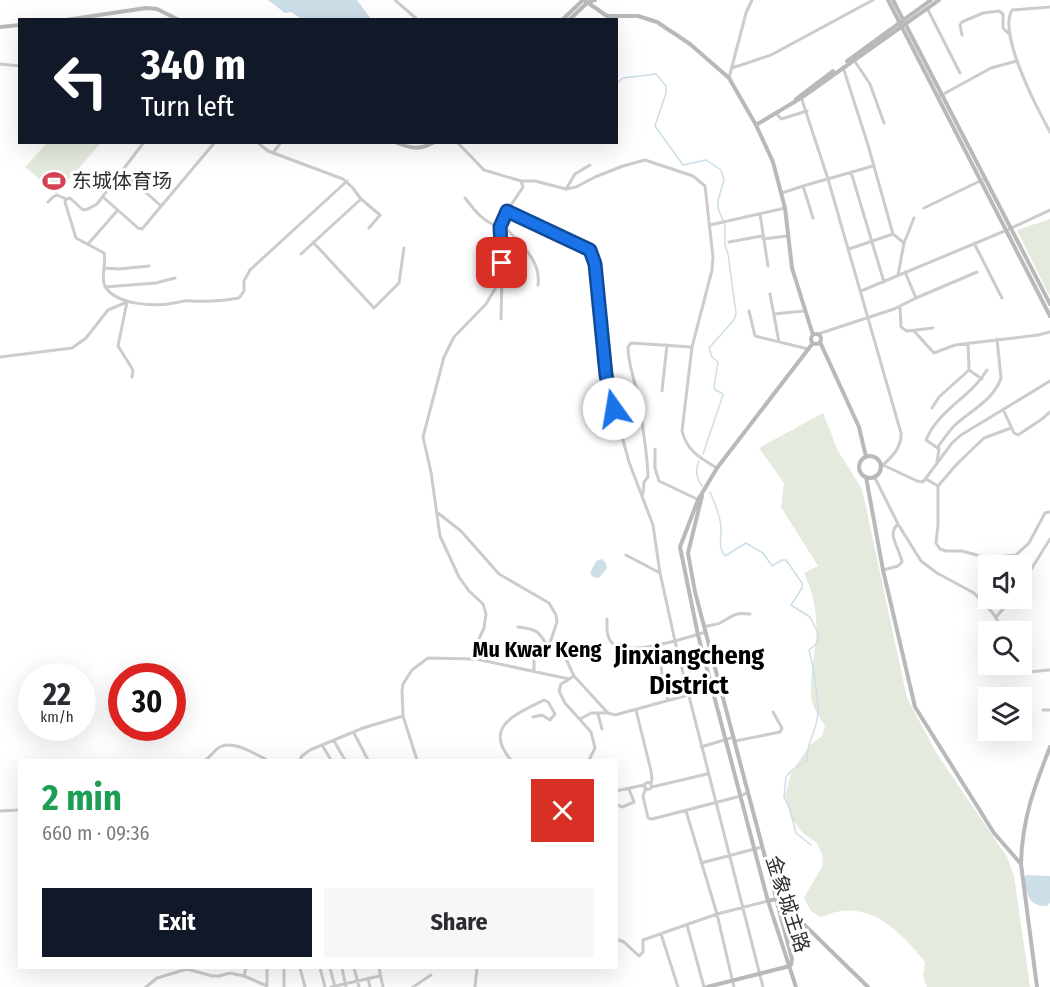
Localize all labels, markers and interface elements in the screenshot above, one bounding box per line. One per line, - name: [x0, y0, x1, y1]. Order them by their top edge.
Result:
- text: 340 m: [141, 40, 246, 90]
- icon: left: [42, 42, 120, 120]
- text: Turn left: [141, 91, 234, 123]
- sports icon: 东城体育场: [41, 168, 67, 194]
- place label: 东城体育场: [72, 169, 172, 193]
- pin: [476, 237, 527, 288]
- icon: arrive: [485, 246, 518, 279]
- position arrow: [582, 377, 646, 441]
- map controls: [978, 555, 1032, 741]
- button: sound: [978, 555, 1032, 609]
- button: search: [978, 621, 1032, 675]
- district label: Mu Kwar Keng: [473, 636, 601, 663]
- district label: Jinxiangcheng District: [613, 640, 764, 701]
- speed limit sign: 30: [108, 663, 186, 741]
- text: 22: [43, 677, 71, 713]
- button: layers: [978, 687, 1032, 741]
- text: km/h: [40, 708, 74, 726]
- text: 2 min: [42, 776, 122, 820]
- button: close: [531, 779, 594, 842]
- text: 660 m · 09:36: [42, 821, 149, 845]
- street label: 金象城主路: [761, 853, 815, 955]
- button: Exit: [42, 888, 312, 957]
- button: Share: [324, 888, 594, 957]

